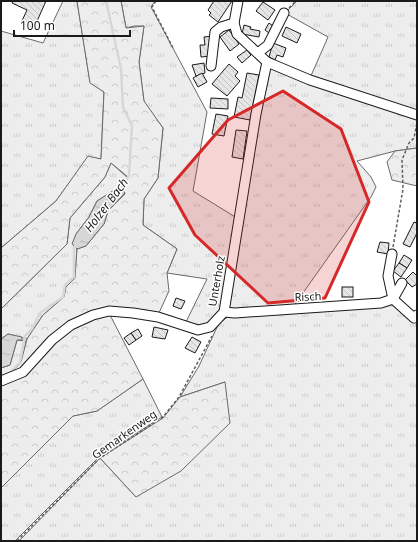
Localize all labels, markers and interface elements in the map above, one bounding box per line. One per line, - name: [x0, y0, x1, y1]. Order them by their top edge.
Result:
- scale bar: [14, 12, 130, 38]
- text: 100 m: [20, 17, 55, 34]
- water label: Holzer Bach: [80, 174, 132, 236]
- street label: Unterholz: [204, 255, 228, 307]
- street label: Risch: [294, 288, 322, 304]
- street label: Gemarkenweg: [89, 406, 159, 462]

